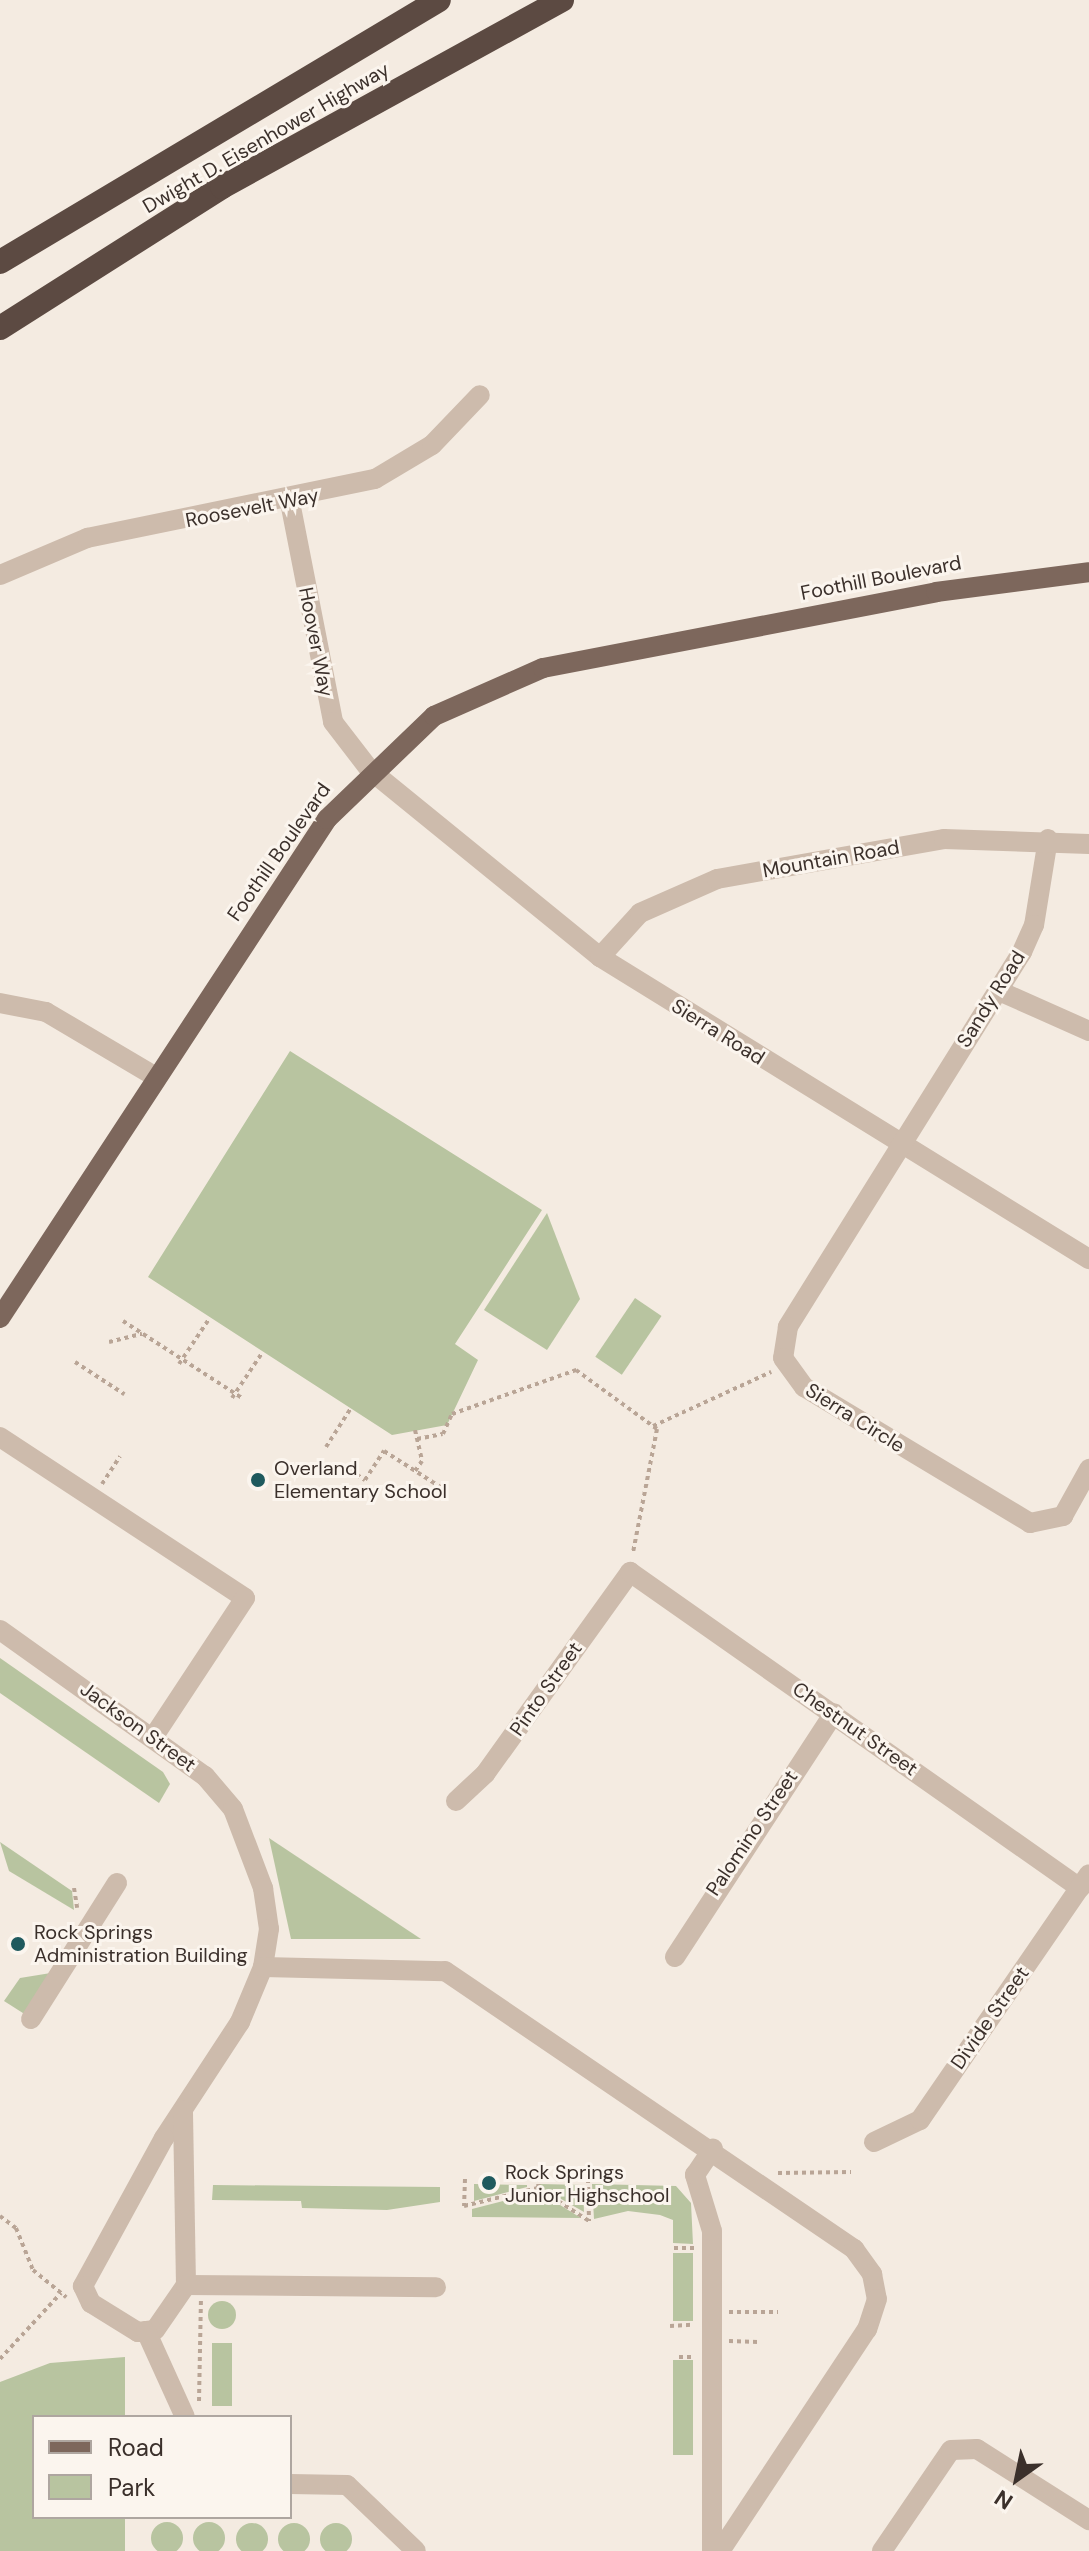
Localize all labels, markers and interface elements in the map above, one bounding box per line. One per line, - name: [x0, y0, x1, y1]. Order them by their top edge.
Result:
- street label: Dwight D. Eisenhower Highway: [138, 57, 394, 219]
- street label: Roosevelt Way: [183, 483, 321, 533]
- street label: Foothill Boulevard: [799, 551, 963, 605]
- street label: Hoover Way: [294, 585, 338, 699]
- street label: Foothill Boulevard: [222, 778, 336, 926]
- street label: Mountain Road: [761, 835, 901, 883]
- street label: Sandy Road: [952, 946, 1030, 1052]
- street label: Sierra Road: [667, 994, 769, 1070]
- street label: Sierra Circle: [801, 1378, 909, 1458]
- place label: Overland Elementary School: [274, 1456, 447, 1503]
- marker: Overland Elementary School: [249, 1471, 267, 1489]
- street label: Pinto Street: [505, 1637, 587, 1741]
- street label: Jackson Street: [75, 1677, 201, 1777]
- street label: Chestnut Street: [788, 1677, 922, 1781]
- street label: Palomino Street: [701, 1766, 803, 1900]
- place label: Rock Springs Administration Building: [34, 1920, 248, 1967]
- marker: Rock Springs Administration Building: [9, 1935, 27, 1953]
- street label: Divide Street: [946, 1962, 1034, 2074]
- place label: Rock Springs Junior Highschool: [505, 2160, 670, 2207]
- marker: Rock Springs Junior Highschool: [480, 2174, 498, 2192]
- legend: [32, 2415, 292, 2519]
- text: Road: [108, 2432, 164, 2463]
- north arrow: [977, 2439, 1057, 2519]
- text: Park: [108, 2472, 155, 2503]
- text: N: [989, 2483, 1018, 2516]

